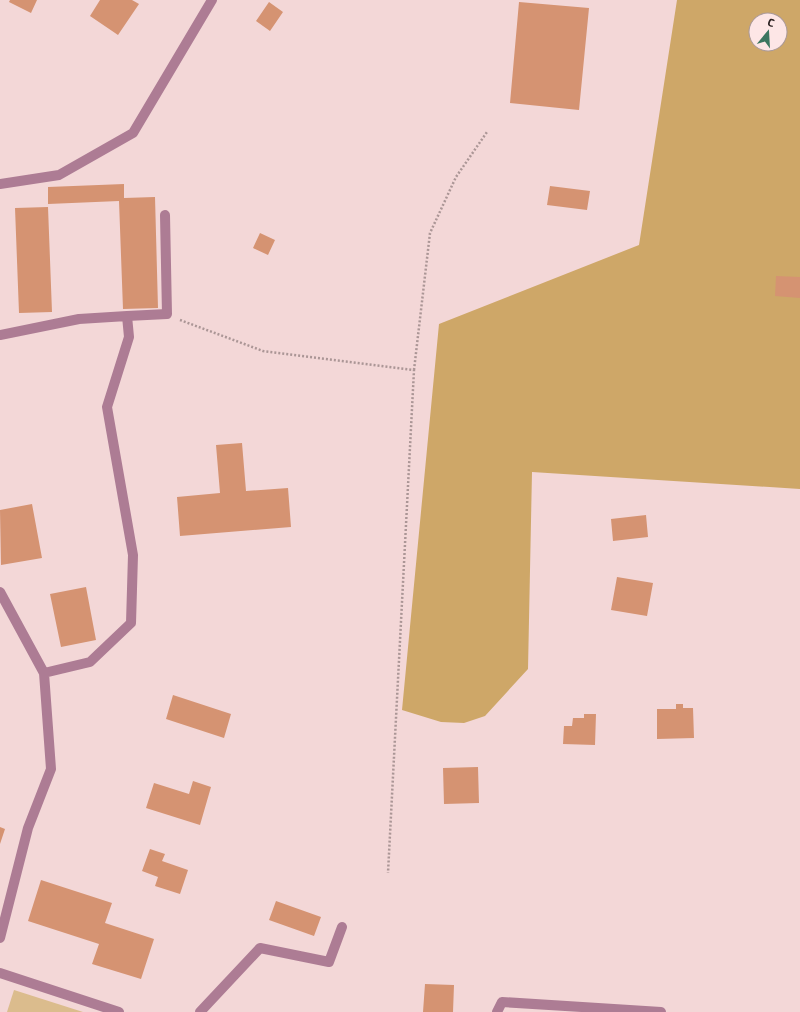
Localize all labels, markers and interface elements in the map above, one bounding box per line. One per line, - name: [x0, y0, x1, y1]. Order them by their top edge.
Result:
- north arrow: [748, 12, 788, 52]
- text: С: [766, 15, 777, 29]

